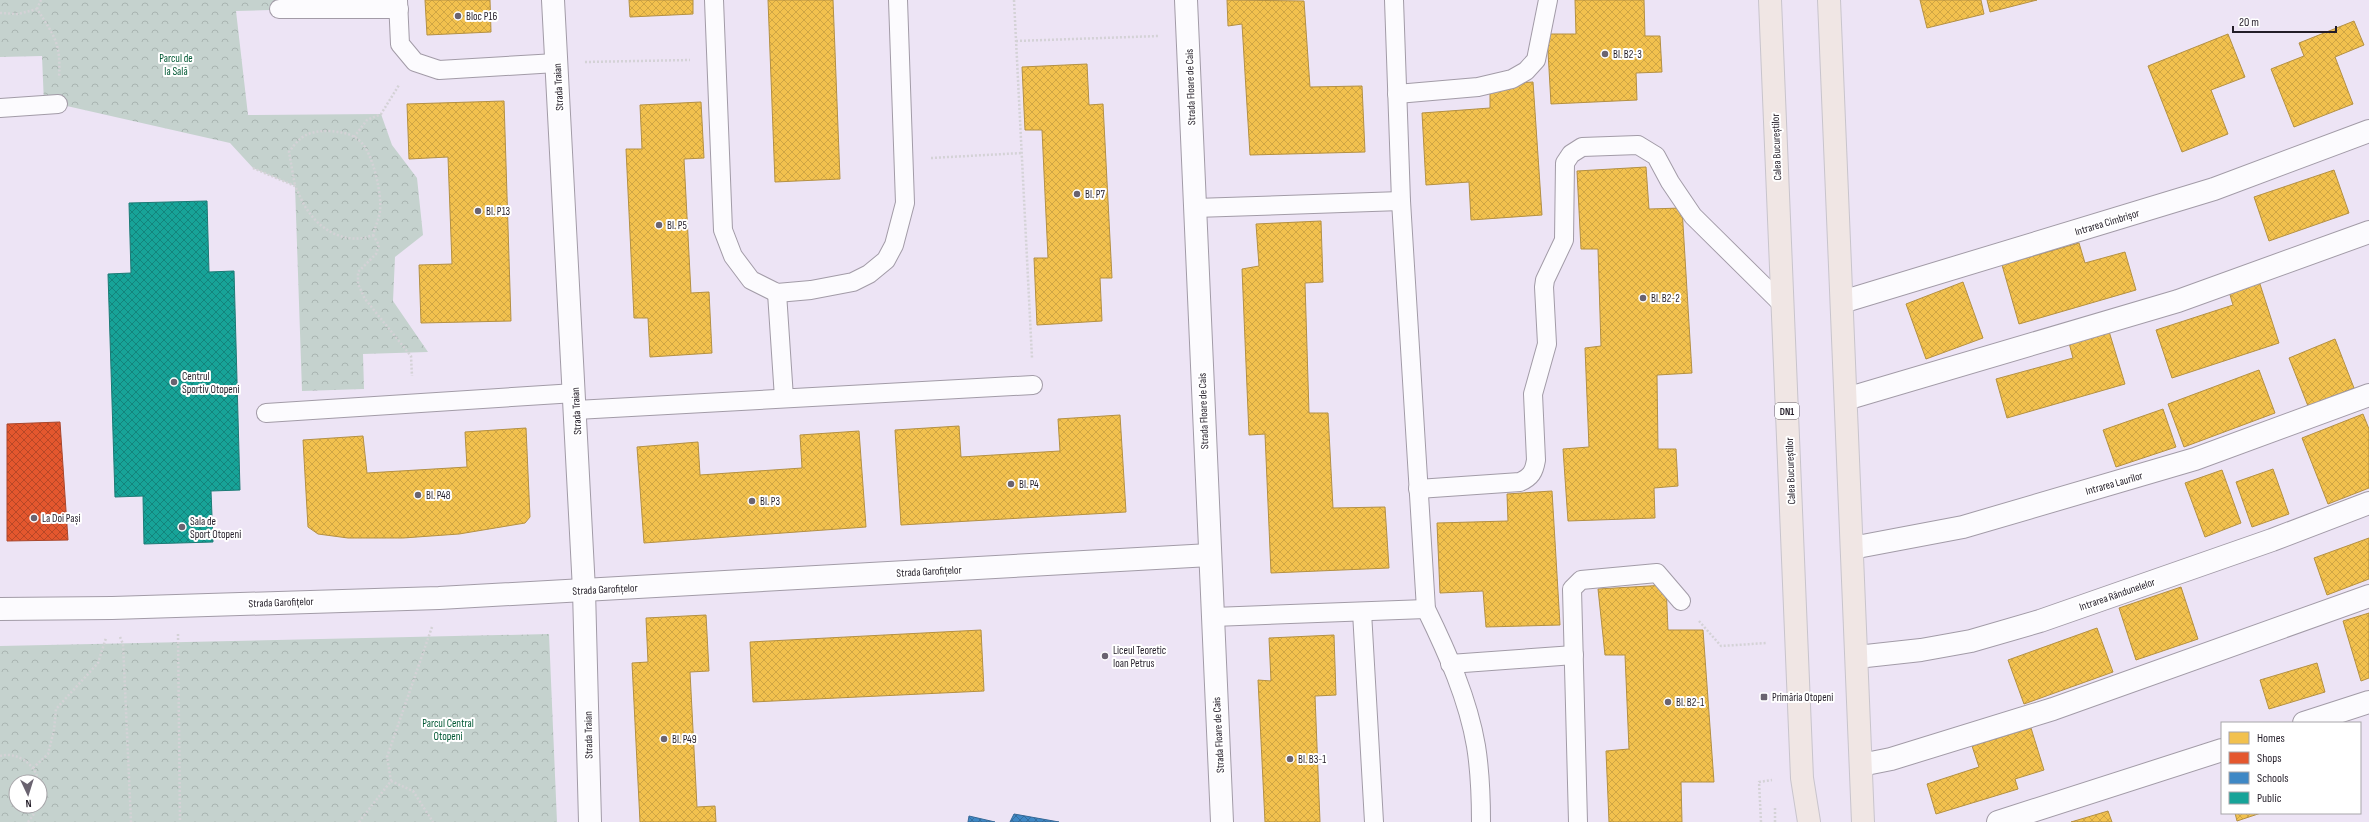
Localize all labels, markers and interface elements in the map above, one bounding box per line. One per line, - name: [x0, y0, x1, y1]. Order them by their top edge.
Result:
- scale bar: [2233, 8, 2336, 34]
- place label: Bloc P16: [466, 10, 497, 23]
- marker: Bloc P16: [453, 11, 463, 21]
- text: 20 m: [2239, 15, 2259, 30]
- place label: Bl. B2-3: [1613, 48, 1642, 61]
- street label: Strada Floare de Cais: [1183, 49, 1198, 125]
- marker: Bl. B2-3: [1600, 49, 1610, 59]
- park label: Parcul de la Sală: [159, 52, 193, 78]
- street label: Strada Traian: [551, 63, 566, 111]
- street label: Calea Bucureștilor: [1769, 113, 1784, 181]
- place label: Bl. P7: [1085, 188, 1106, 201]
- marker: Bl. P7: [1072, 189, 1082, 199]
- place label: Bl. P13: [486, 205, 511, 218]
- marker: Bl. P13: [473, 206, 483, 216]
- street label: Intrarea Cimbrișor: [2073, 206, 2141, 238]
- place label: Bl. P5: [667, 219, 687, 232]
- marker: Bl. P5: [654, 220, 664, 230]
- place label: Bl. B2-2: [1651, 292, 1680, 305]
- marker: Bl. B2-2: [1638, 293, 1648, 303]
- place label: Centrul Sportiv Otopeni: [182, 370, 240, 396]
- street label: Strada Floare de Cais: [1196, 373, 1211, 449]
- marker: Centrul Sportiv Otopeni: [169, 377, 179, 387]
- street label: Strada Traian: [569, 387, 584, 435]
- road number: DN1: [1775, 403, 1799, 419]
- street label: Calea Bucureștilor: [1783, 437, 1798, 505]
- street label: Intrarea Laurilor: [2084, 469, 2144, 498]
- place label: Bl. P4: [1019, 478, 1039, 491]
- marker: Bl. P4: [1006, 479, 1016, 489]
- place label: Bl. P48: [426, 489, 451, 502]
- marker: Bl. P48: [413, 490, 423, 500]
- place label: Bl. P3: [760, 495, 780, 508]
- marker: Bl. P3: [747, 496, 757, 506]
- place label: La Doi Pași: [42, 512, 81, 525]
- marker: La Doi Pași: [29, 513, 39, 523]
- place label: Sala de Sport Otopeni: [190, 515, 241, 541]
- marker: Sala de Sport Otopeni: [177, 522, 187, 532]
- street label: Strada Garofițelor: [896, 563, 962, 580]
- street label: Intrarea Rândunelelor: [2078, 575, 2157, 614]
- street label: Strada Garofițelor: [572, 581, 638, 598]
- street label: Strada Garofițelor: [248, 595, 314, 610]
- place label: Liceul Teoretic Ioan Petrus: [1113, 644, 1166, 670]
- marker: Liceul Teoretic Ioan Petrus: [1100, 651, 1110, 661]
- place label: Primăria Otopeni: [1772, 691, 1833, 704]
- marker: Primăria Otopeni: [1759, 692, 1769, 702]
- place label: Bl. B2-1: [1676, 696, 1704, 709]
- street label: Strada Floare de Cais: [1210, 697, 1227, 773]
- marker: Bl. B2-1: [1663, 697, 1673, 707]
- street label: Strada Traian: [582, 711, 595, 759]
- park label: Parcul Central Otopeni: [422, 717, 474, 743]
- legend: [2221, 722, 2361, 814]
- text: Homes: [2257, 731, 2285, 746]
- place label: Bl. P49: [672, 733, 697, 746]
- marker: Bl. P49: [659, 734, 669, 744]
- text: Shops: [2257, 751, 2282, 766]
- place label: Bl. B3-1: [1298, 753, 1326, 766]
- marker: Bl. B3-1: [1285, 754, 1295, 764]
- text: Schools: [2257, 771, 2289, 786]
- north arrow: [8, 774, 48, 814]
- text: Public: [2257, 791, 2282, 806]
- text: N: [25, 797, 32, 810]

